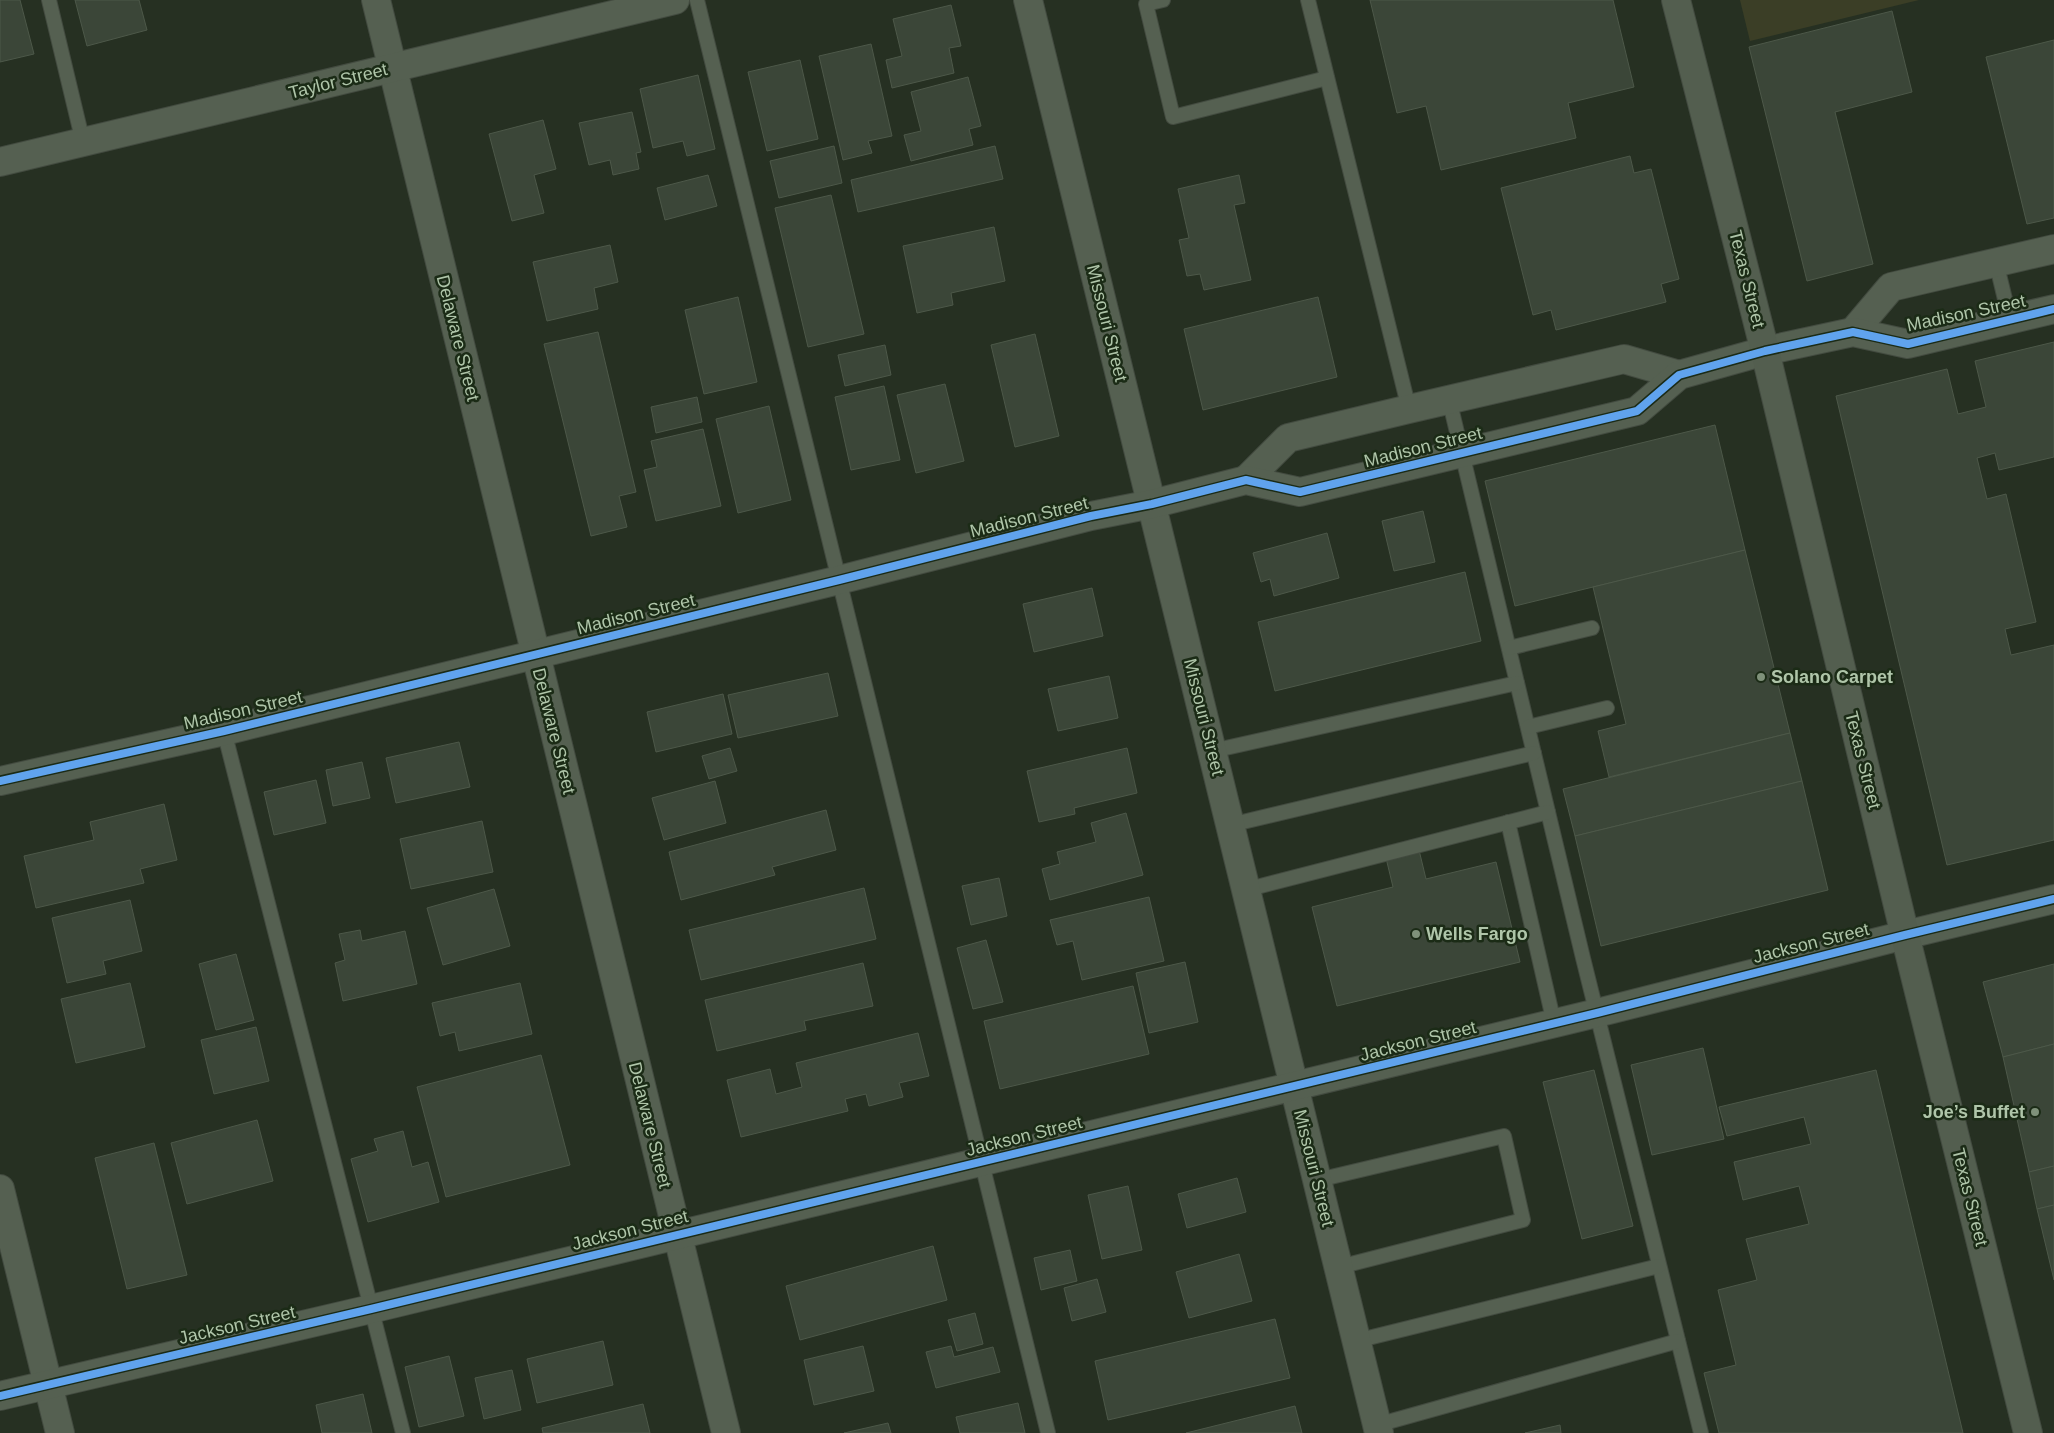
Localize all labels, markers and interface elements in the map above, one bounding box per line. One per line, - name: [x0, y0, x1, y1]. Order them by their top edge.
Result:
- street label: Taylor Street: [287, 59, 389, 103]
- street label: Texas Street: [1725, 228, 1769, 330]
- street label: Missouri Street: [1083, 262, 1131, 384]
- street label: Delaware Street: [433, 273, 483, 403]
- street label: Madison Street: [1905, 291, 2027, 335]
- street label: Madison Street: [1362, 423, 1484, 471]
- street label: Madison Street: [968, 493, 1090, 541]
- street label: Madison Street: [575, 590, 697, 638]
- street label: Missouri Street: [1180, 656, 1228, 778]
- street label: Delaware Street: [529, 666, 579, 796]
- place label: Solano Carpet: [1771, 667, 1893, 687]
- marker: Solano Carpet: [1755, 671, 1767, 683]
- street label: Madison Street: [182, 687, 304, 733]
- street label: Texas Street: [1841, 709, 1885, 811]
- street label: Jackson Street: [1751, 919, 1871, 967]
- place label: Wells Fargo: [1426, 924, 1528, 944]
- marker: Wells Fargo: [1410, 928, 1422, 940]
- street label: Jackson Street: [1358, 1017, 1478, 1065]
- street label: Delaware Street: [625, 1060, 675, 1190]
- place label: Joe’s Buffet: [1923, 1102, 2025, 1122]
- marker: Joe’s Buffet: [2029, 1106, 2041, 1118]
- street label: Missouri Street: [1290, 1107, 1338, 1229]
- street label: Jackson Street: [964, 1112, 1084, 1160]
- street label: Texas Street: [1948, 1146, 1992, 1248]
- street label: Jackson Street: [570, 1206, 690, 1254]
- street label: Jackson Street: [177, 1302, 297, 1348]

